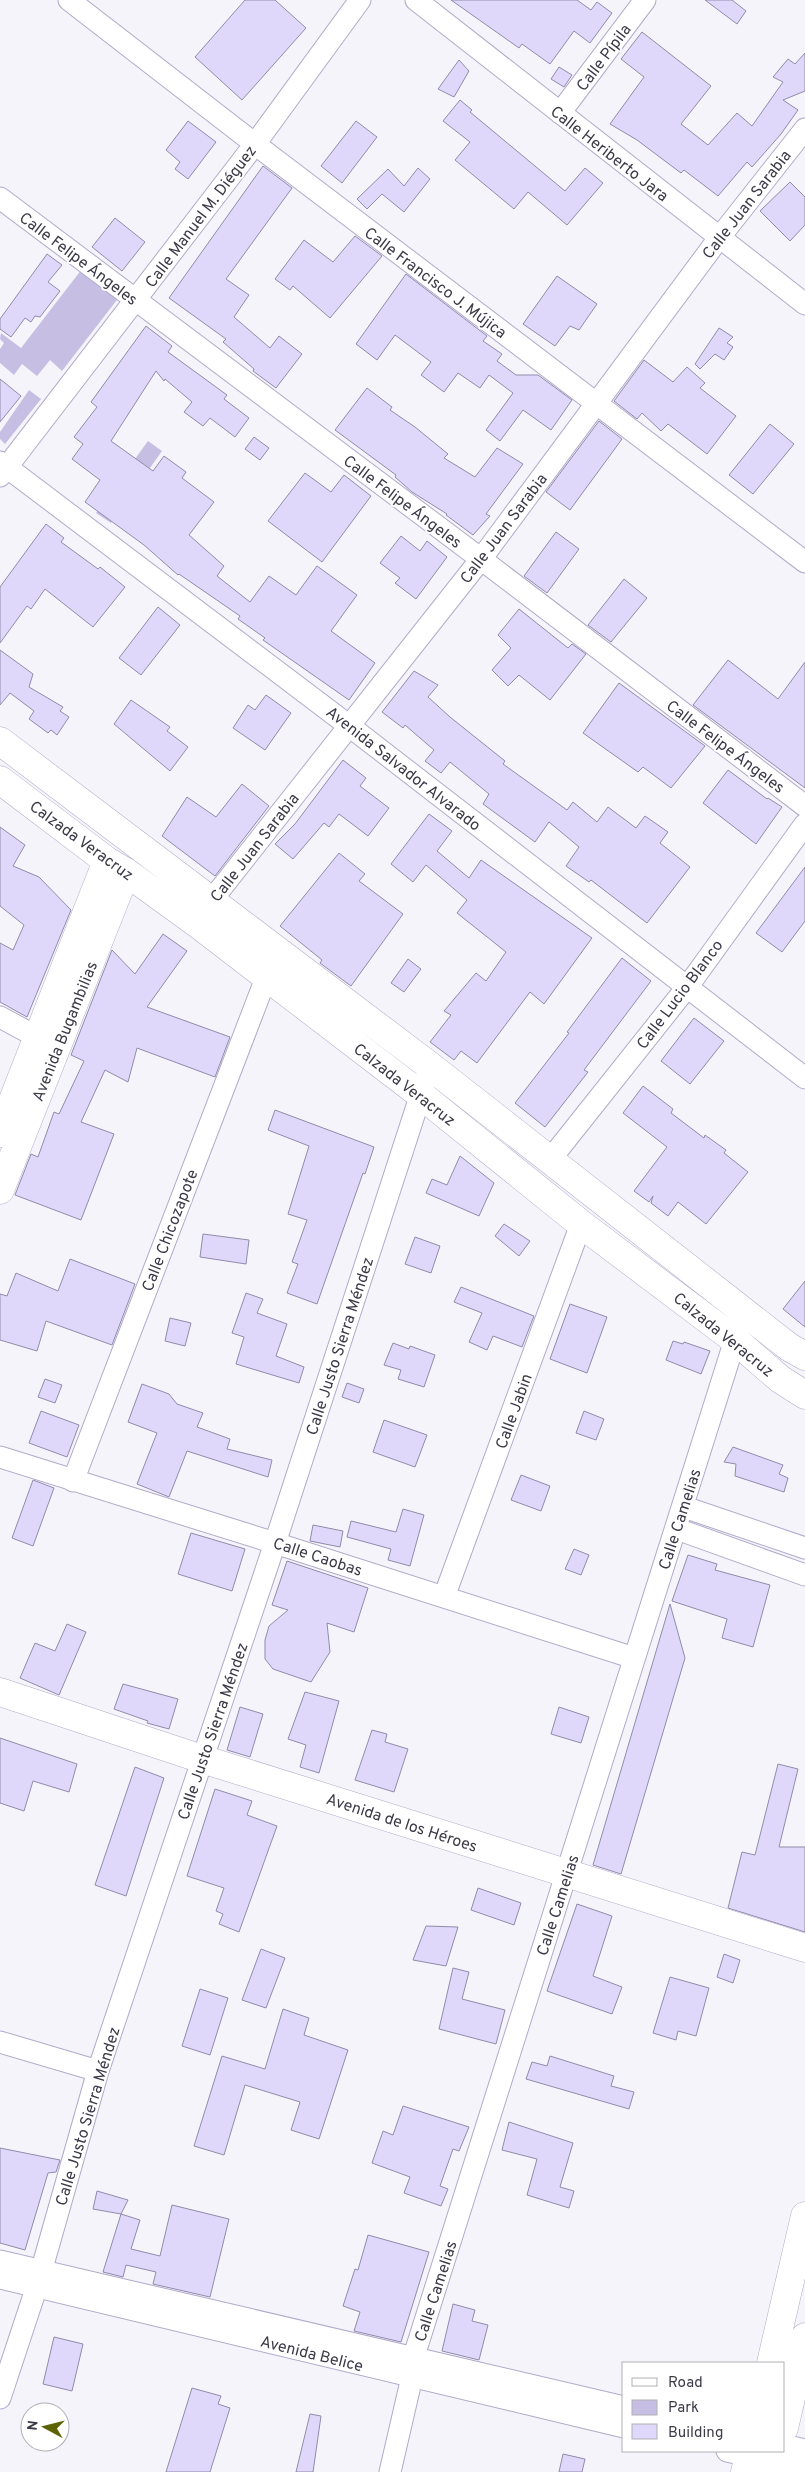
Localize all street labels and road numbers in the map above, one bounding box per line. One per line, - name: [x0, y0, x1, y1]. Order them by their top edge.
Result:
- street label: Calle Pípila: [573, 20, 636, 96]
- street label: Calle Heriberto Jara: [546, 102, 672, 207]
- street label: Calle Manuel M. Diéguez: [141, 142, 262, 292]
- street label: Calle Juan Sarabia: [699, 147, 796, 264]
- street label: Calle Felipe Ángeles: [15, 207, 142, 311]
- street label: Calle Francisco J. Mújica: [360, 224, 510, 344]
- street label: Calle Felipe Ángeles: [339, 450, 466, 554]
- street label: Calle Juan Sarabia: [457, 470, 553, 588]
- street label: Calle Felipe Ángeles: [662, 695, 789, 799]
- street label: Avenida Salvador Alvarado: [321, 703, 484, 836]
- street label: Calle Juan Sarabia: [207, 790, 304, 907]
- street label: Calzada Veracruz: [25, 797, 137, 886]
- street label: Calle Lucio Blanco: [633, 937, 728, 1054]
- street label: Avenida Bugambilias: [29, 959, 103, 1105]
- street label: Calzada Veracruz: [349, 1040, 459, 1132]
- street label: Calle Chicozapote: [138, 1167, 203, 1295]
- street label: Calle Justo Sierra Méndez: [303, 1255, 379, 1438]
- street label: Calzada Veracruz: [668, 1289, 777, 1382]
- street label: Calle Jabin: [492, 1371, 538, 1452]
- street label: Calle Camelias: [655, 1467, 707, 1573]
- street label: Calle Caobas: [270, 1534, 365, 1582]
- street label: Calle Justo Sierra Méndez: [174, 1640, 254, 1823]
- street label: Avenida de los Héroes: [323, 1790, 479, 1858]
- street label: Calle Camelias: [533, 1853, 585, 1959]
- street label: Calle Justo Sierra Méndez: [52, 2025, 126, 2208]
- street label: Calle Camelias: [411, 2239, 463, 2345]
- street label: Avenida Belice: [258, 2332, 365, 2377]

